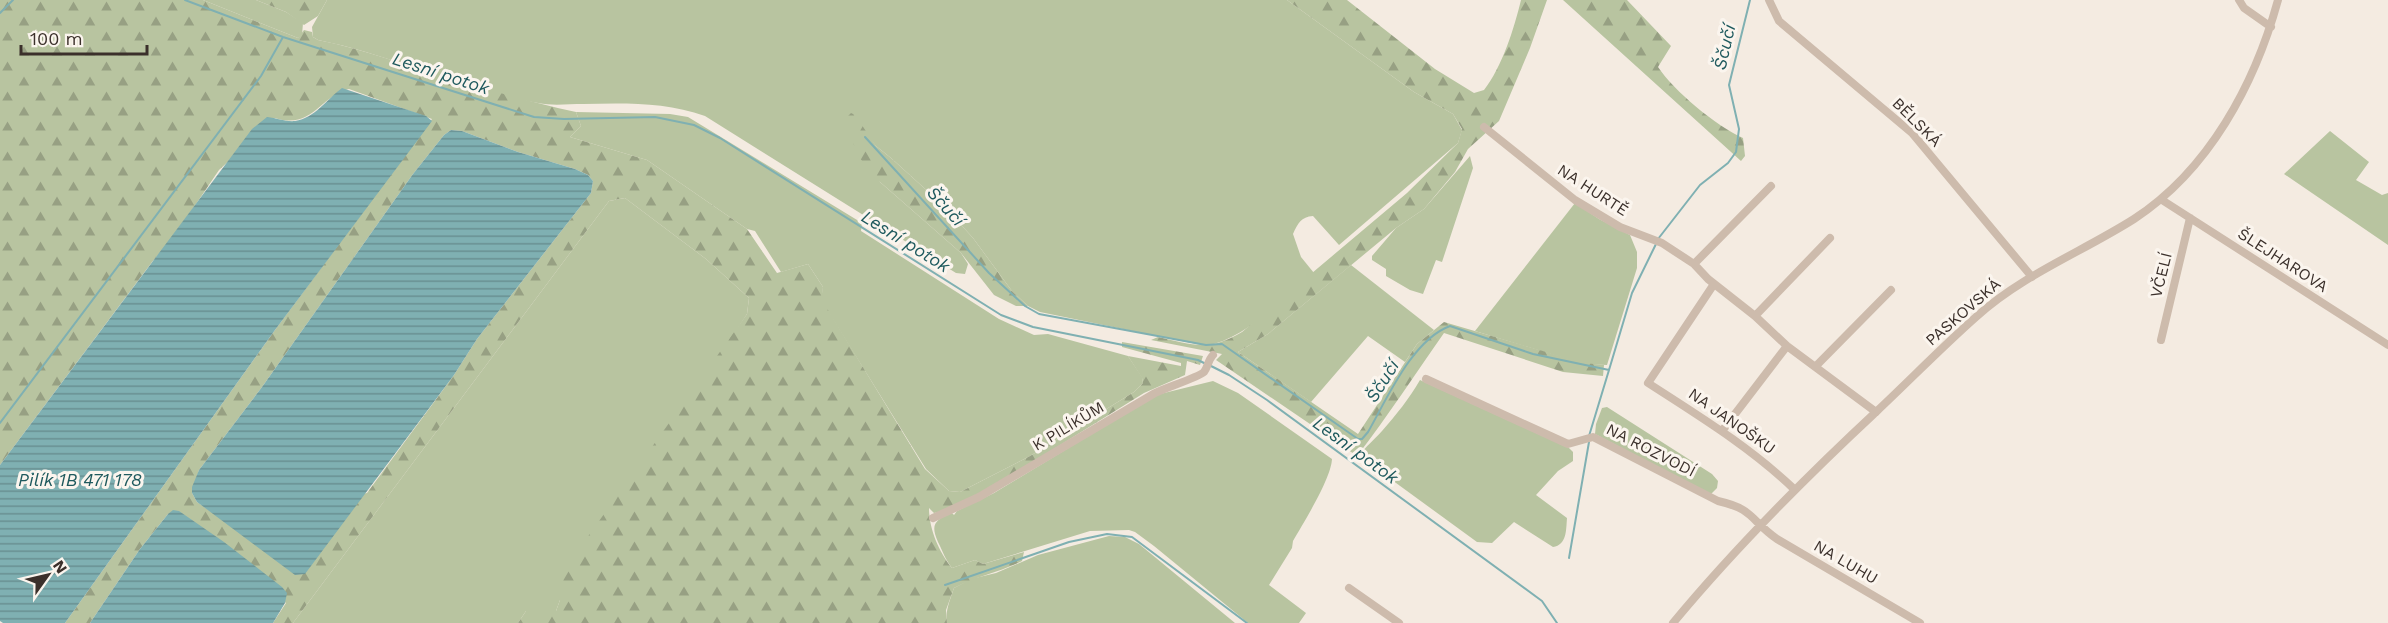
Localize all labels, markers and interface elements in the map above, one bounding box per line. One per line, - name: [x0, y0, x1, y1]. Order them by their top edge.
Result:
- scale bar: [21, 18, 147, 56]
- water label: Ščučí: [1709, 20, 1740, 72]
- text: 100 m: [30, 28, 83, 49]
- water label: Lesní potok: [390, 48, 493, 99]
- street label: BĚLSKÁ: [1889, 94, 1946, 151]
- street label: NA HURTĚ: [1554, 160, 1632, 220]
- water label: Ščučí: [923, 182, 971, 232]
- water label: Lesní potok: [858, 205, 955, 277]
- street label: ŠLEJHAROVA: [2234, 224, 2332, 296]
- street label: VČELÍ: [2146, 250, 2176, 299]
- street label: PASKOVSKÁ: [1922, 274, 2005, 350]
- water label: Ščučí: [1361, 354, 1404, 406]
- street label: NA JANOŠKU: [1685, 384, 1779, 458]
- street label: K PILÍKŮM: [1029, 397, 1107, 455]
- water label: Lesní potok: [1309, 412, 1404, 489]
- street label: NA ROZVODÍ: [1603, 419, 1699, 481]
- water label: Pilík 1B 471 178: [18, 469, 142, 490]
- street label: NA LUHU: [1811, 536, 1881, 588]
- north arrow: [18, 545, 78, 605]
- text: N: [49, 557, 71, 577]

